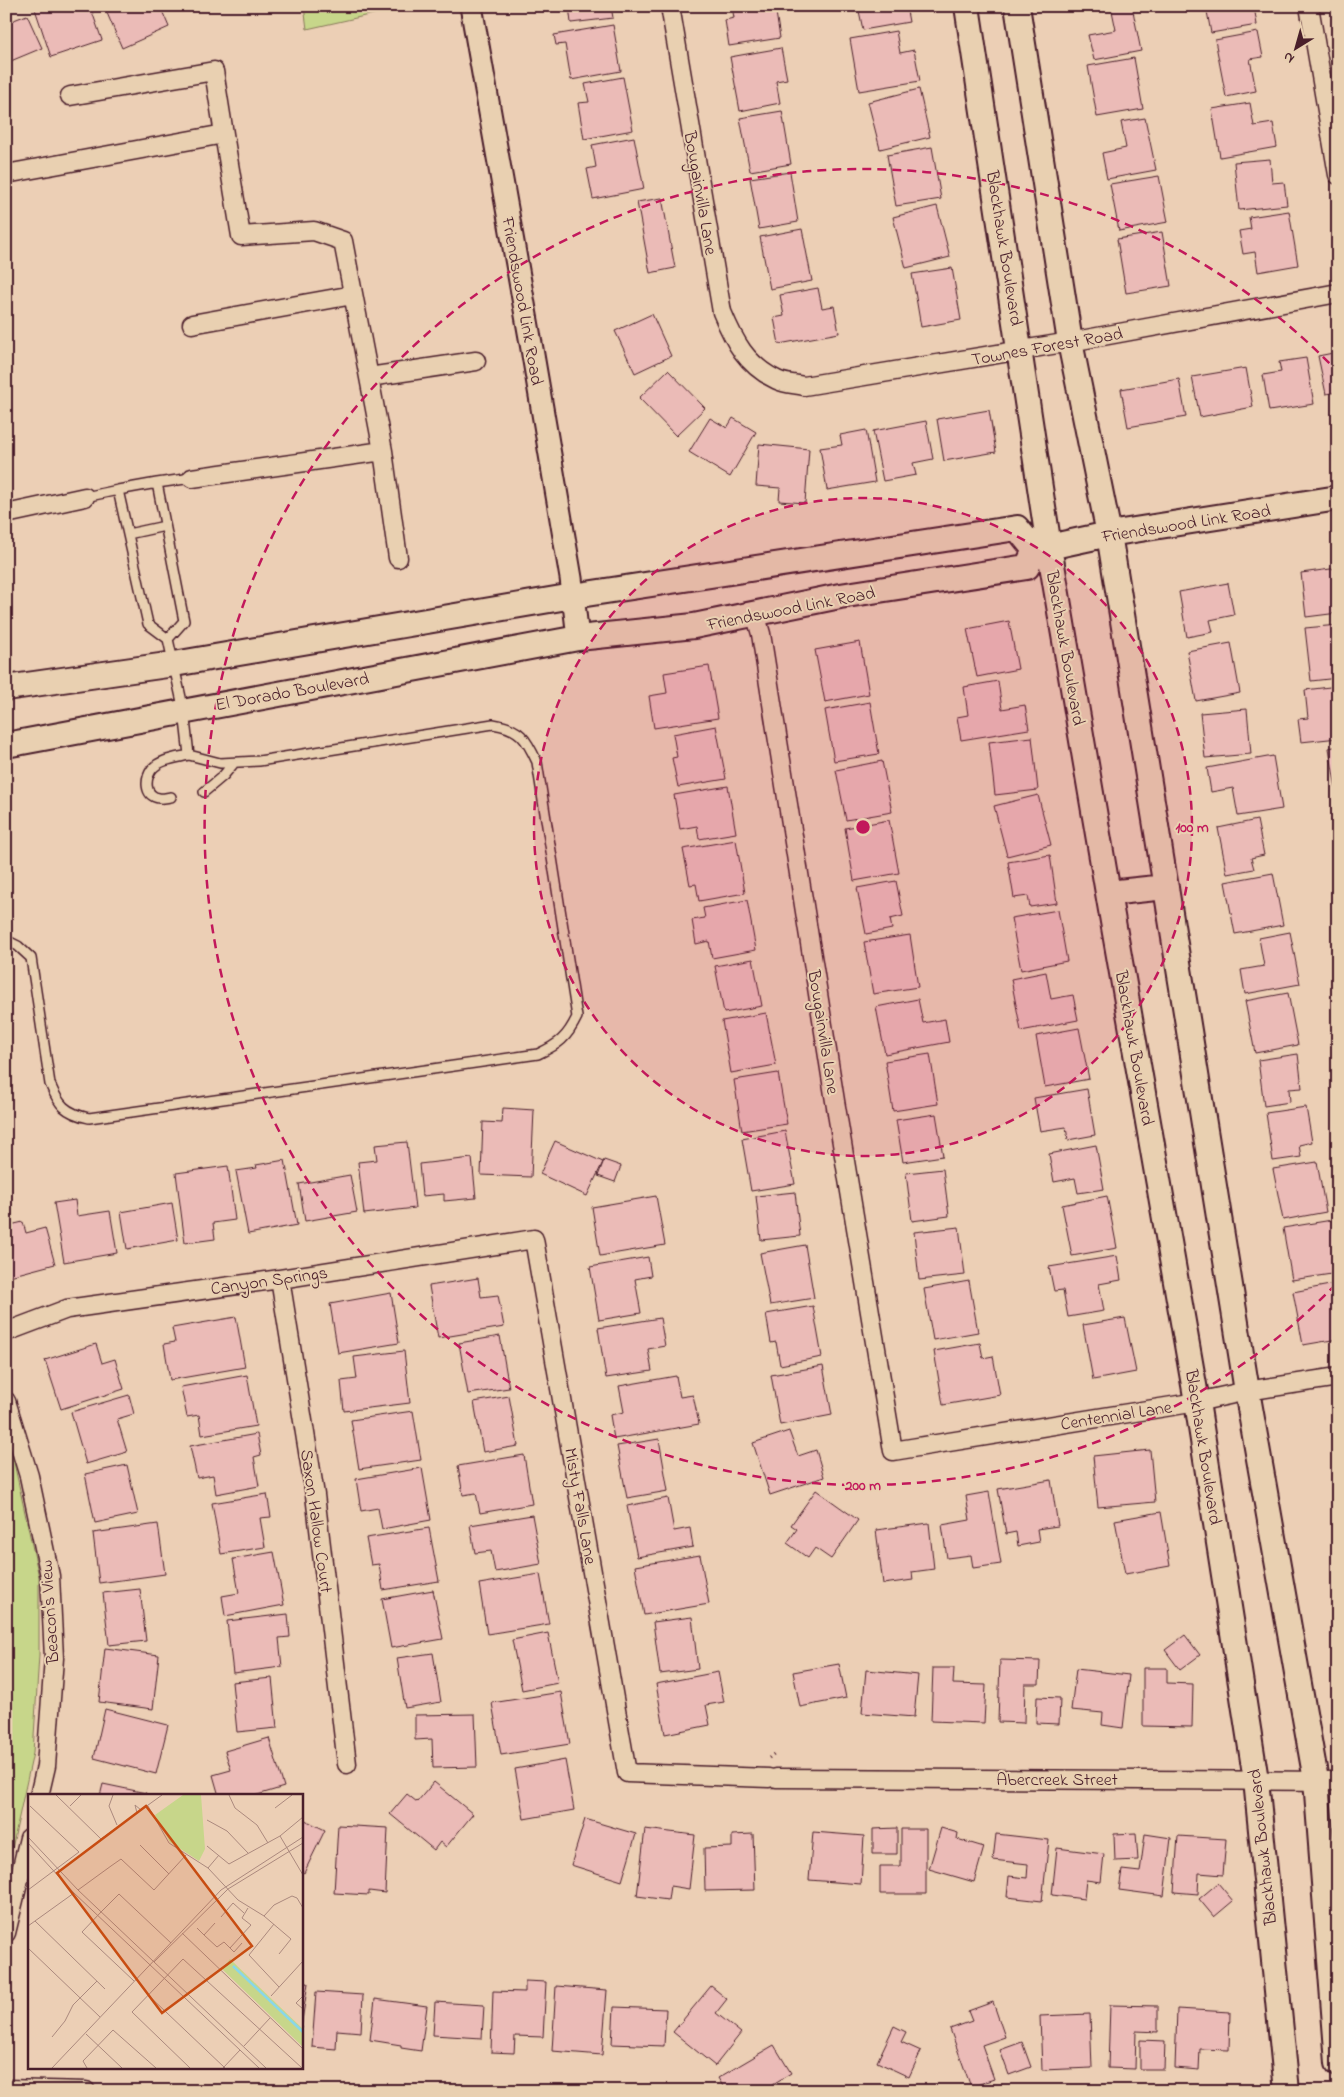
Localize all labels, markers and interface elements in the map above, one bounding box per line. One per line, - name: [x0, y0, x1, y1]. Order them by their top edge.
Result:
- north arrow: [1272, 22, 1322, 72]
- text: N: [1279, 46, 1299, 68]
- street label: Bougainvilla Lane: [674, 128, 723, 258]
- street label: Blackhawk Boulevard: [978, 168, 1028, 328]
- street label: Friendswood Link Road: [493, 214, 549, 388]
- street label: Townes Forest Road: [970, 322, 1125, 374]
- street label: Friendswood Link Road: [1099, 499, 1273, 551]
- street label: Blackhawk Boulevard: [1037, 568, 1090, 728]
- street label: Friendswood Link Road: [704, 581, 878, 639]
- street label: El Dorado Boulevard: [214, 667, 371, 719]
- text: 100 m: [1175, 817, 1209, 839]
- centre of rings: [854, 818, 872, 836]
- street label: Bougainvilla Lane: [798, 967, 845, 1097]
- street label: Blackhawk Boulevard: [1106, 968, 1159, 1128]
- street label: Canyon Springs: [209, 1261, 330, 1304]
- street label: Blackhawk Boulevard: [1177, 1367, 1227, 1527]
- street label: Centennial Lane: [1059, 1395, 1175, 1439]
- street label: Misty Falls Lane: [556, 1446, 602, 1568]
- street label: Saxon Hallow Court: [292, 1448, 338, 1595]
- text: 200 m: [844, 1475, 881, 1497]
- street label: Beacon's View: [34, 1559, 68, 1666]
- street label: Blackhawk Boulevard: [1243, 1767, 1285, 1927]
- street label: Abercreek Street: [996, 1768, 1118, 1794]
- inset map: [28, 1794, 302, 2070]

